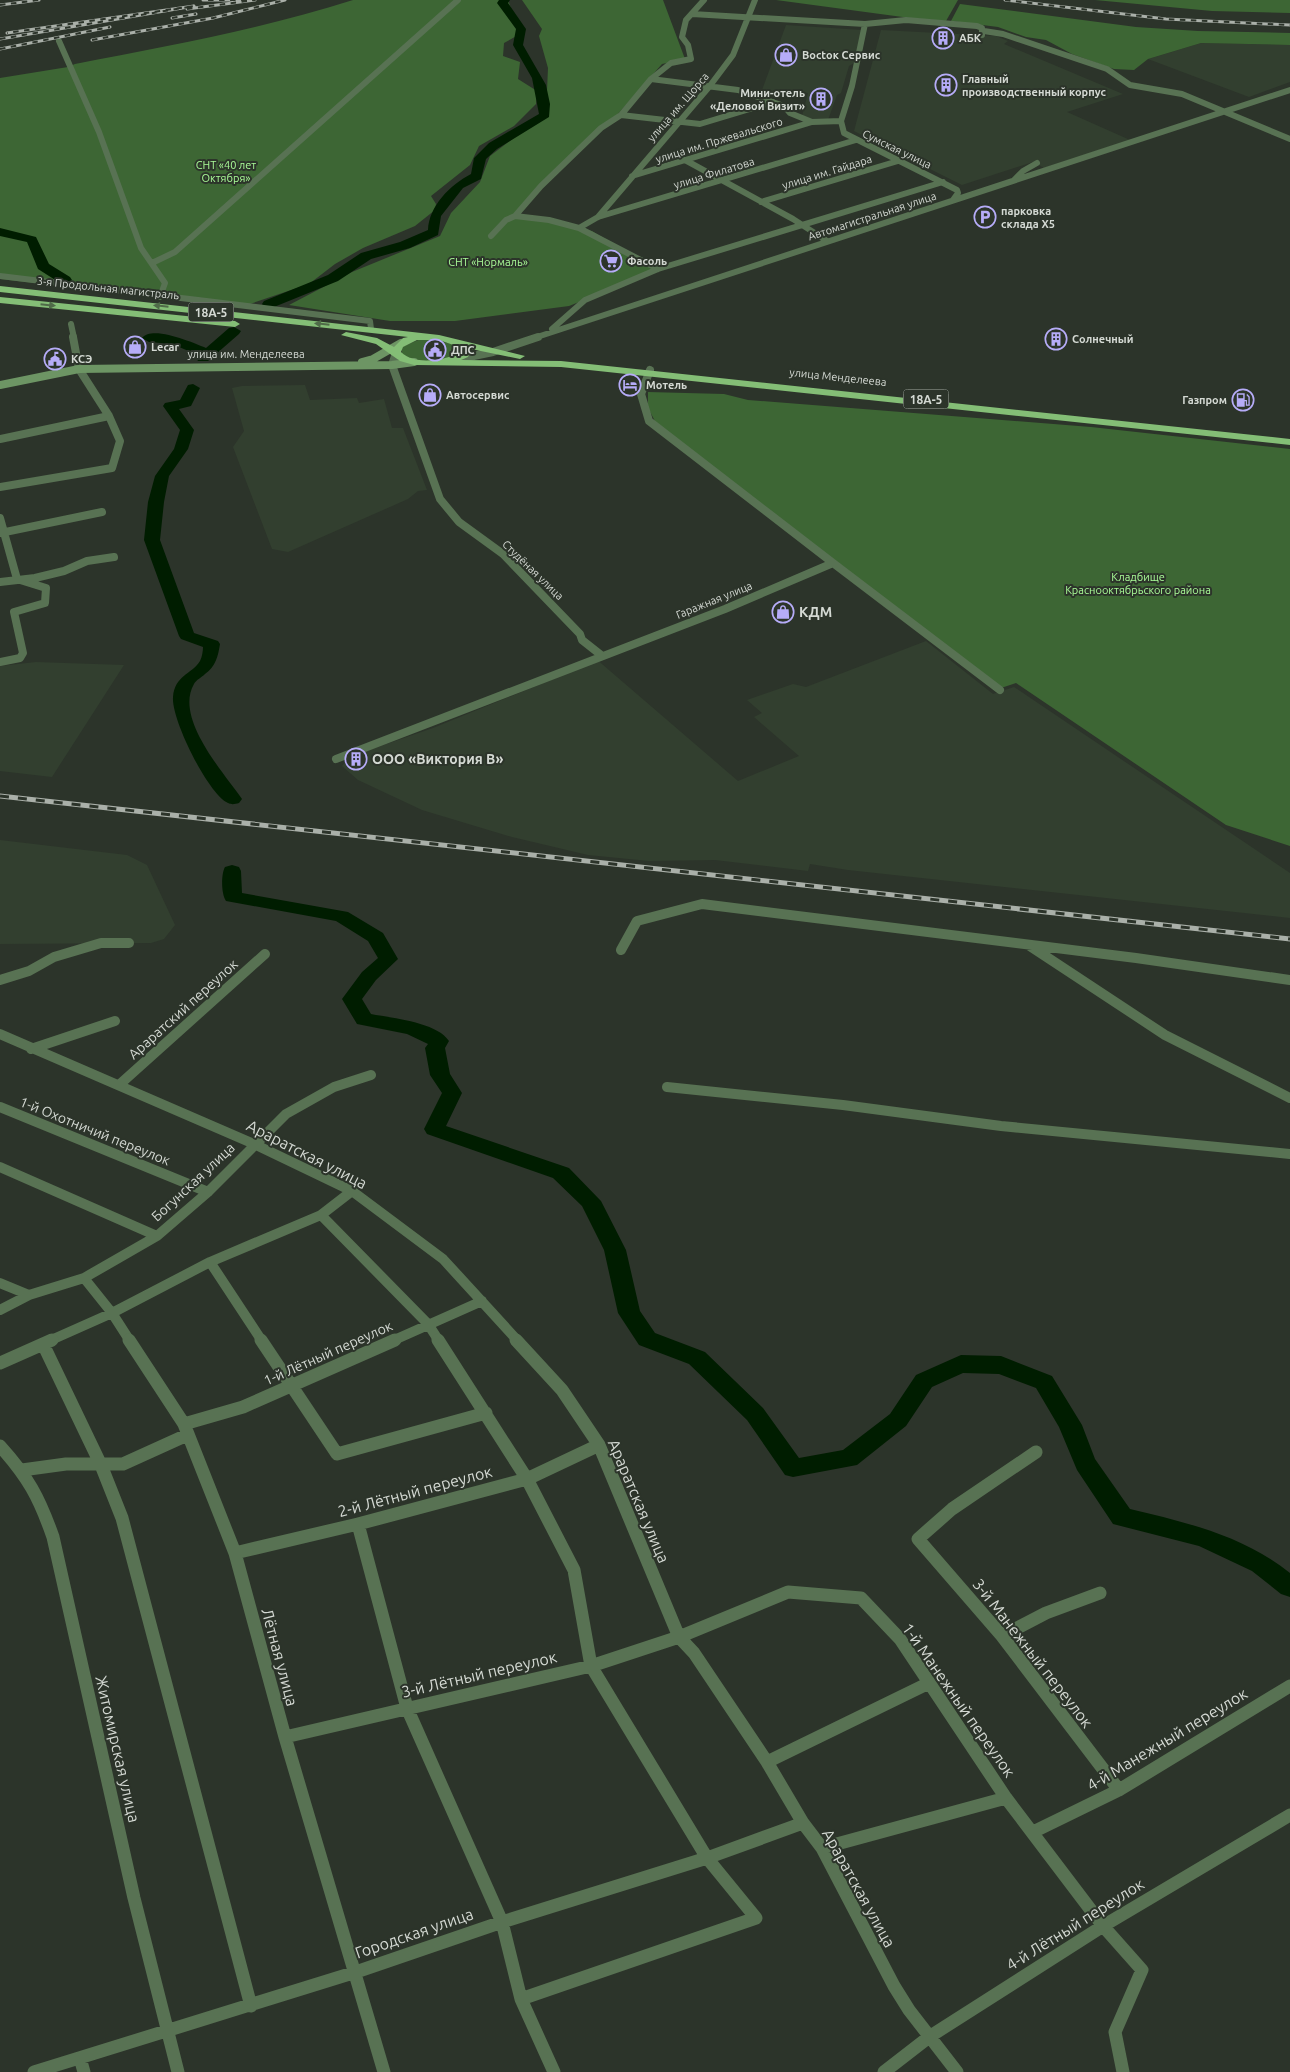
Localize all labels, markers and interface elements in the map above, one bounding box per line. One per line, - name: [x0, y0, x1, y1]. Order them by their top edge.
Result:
- building icon: АБК: [931, 26, 955, 50]
- place label: АБК: [959, 32, 982, 44]
- shop icon: Восtок Сервис: [774, 43, 798, 67]
- place label: Восtок Сервис: [802, 49, 881, 61]
- street label: улица им. Щорса: [645, 70, 711, 144]
- building icon: Главный производственный корпус: [934, 73, 958, 97]
- place label: Главный производственный корпус: [962, 73, 1106, 98]
- place label: Мини-отель «Деловой Визит»: [710, 87, 805, 112]
- building icon: Мини-отель «Деловой Визит»: [809, 87, 833, 111]
- street label: улица им. Пржевальского: [654, 115, 784, 165]
- street label: Сумская улица: [861, 127, 933, 171]
- street label: улица им. Гайдара: [781, 153, 873, 191]
- street label: улица Филатова: [672, 155, 756, 191]
- park label: СНТ «40 лет Октября»: [196, 159, 256, 184]
- street label: Автомагистральная улица: [806, 190, 938, 242]
- parking icon: парковка склада X5: [973, 205, 997, 229]
- place label: парковка склада X5: [1001, 205, 1055, 230]
- supermarket icon: Фасоль: [599, 249, 623, 273]
- place label: Фасоль: [627, 255, 667, 267]
- park label: СНТ «Нормаль»: [448, 256, 528, 268]
- street label: 3-я Продольная магистраль: [36, 275, 180, 301]
- one-way arrow: [41, 301, 57, 309]
- one-way arrow: [152, 302, 168, 310]
- road number: 18А-5: [188, 302, 234, 322]
- one-way arrow: [314, 320, 330, 328]
- building icon: Солнечный: [1044, 327, 1068, 351]
- place label: Солнечный: [1072, 333, 1133, 345]
- shop icon: Lecar: [123, 335, 147, 359]
- public building icon: ДПС: [423, 338, 447, 362]
- place label: Lecar: [151, 341, 180, 353]
- place label: ДПС: [451, 344, 475, 356]
- public building icon: КСЭ: [43, 347, 67, 371]
- street label: улица им. Менделеева: [187, 348, 305, 360]
- place label: КСЭ: [71, 353, 92, 365]
- street label: улица Менделеева: [789, 366, 887, 388]
- hotel icon: Мотель: [618, 373, 642, 397]
- place label: Мотель: [646, 379, 687, 391]
- shop icon: Автосервис: [418, 383, 442, 407]
- fuel station icon: Газпром: [1231, 388, 1255, 412]
- place label: Автосервис: [446, 389, 510, 401]
- road number: 18А-5: [904, 389, 948, 408]
- place label: Газпром: [1182, 394, 1227, 406]
- street label: Студёная улица: [500, 538, 566, 602]
- park label: Кладбище Краснооктябрьского района: [1065, 571, 1211, 596]
- street label: Гаражная улица: [674, 579, 754, 621]
- shop icon: КДМ: [771, 600, 795, 624]
- place label: КДМ: [799, 604, 832, 620]
- building icon: ООО «Виктория В»: [344, 747, 368, 771]
- place label: ООО «Виктория В»: [372, 751, 503, 767]
- street label: Араратский переулок: [125, 956, 241, 1062]
- street label: 1-й Охотничий переулок: [17, 1093, 173, 1169]
- street label: Араратская улица: [244, 1116, 370, 1192]
- street label: Богунская улица: [148, 1139, 238, 1225]
- street label: 1-й Лётный переулок: [261, 1317, 395, 1389]
- street label: Араратская улица: [605, 1436, 673, 1566]
- street label: 2-й Лётный переулок: [336, 1462, 494, 1520]
- street label: 3-й Манежный переулок: [969, 1575, 1097, 1731]
- street label: Лётная улица: [258, 1606, 302, 1708]
- street label: 1-й Манежный переулок: [899, 1619, 1019, 1781]
- street label: 3-й Лётный переулок: [400, 1647, 558, 1701]
- street label: Житомирская улица: [92, 1674, 144, 1824]
- street label: 4-й Манежный переулок: [1084, 1684, 1250, 1794]
- street label: Араратская улица: [819, 1826, 899, 1950]
- street label: 4-й Лётный переулок: [1003, 1874, 1147, 1974]
- street label: Городская улица: [353, 1904, 475, 1962]

